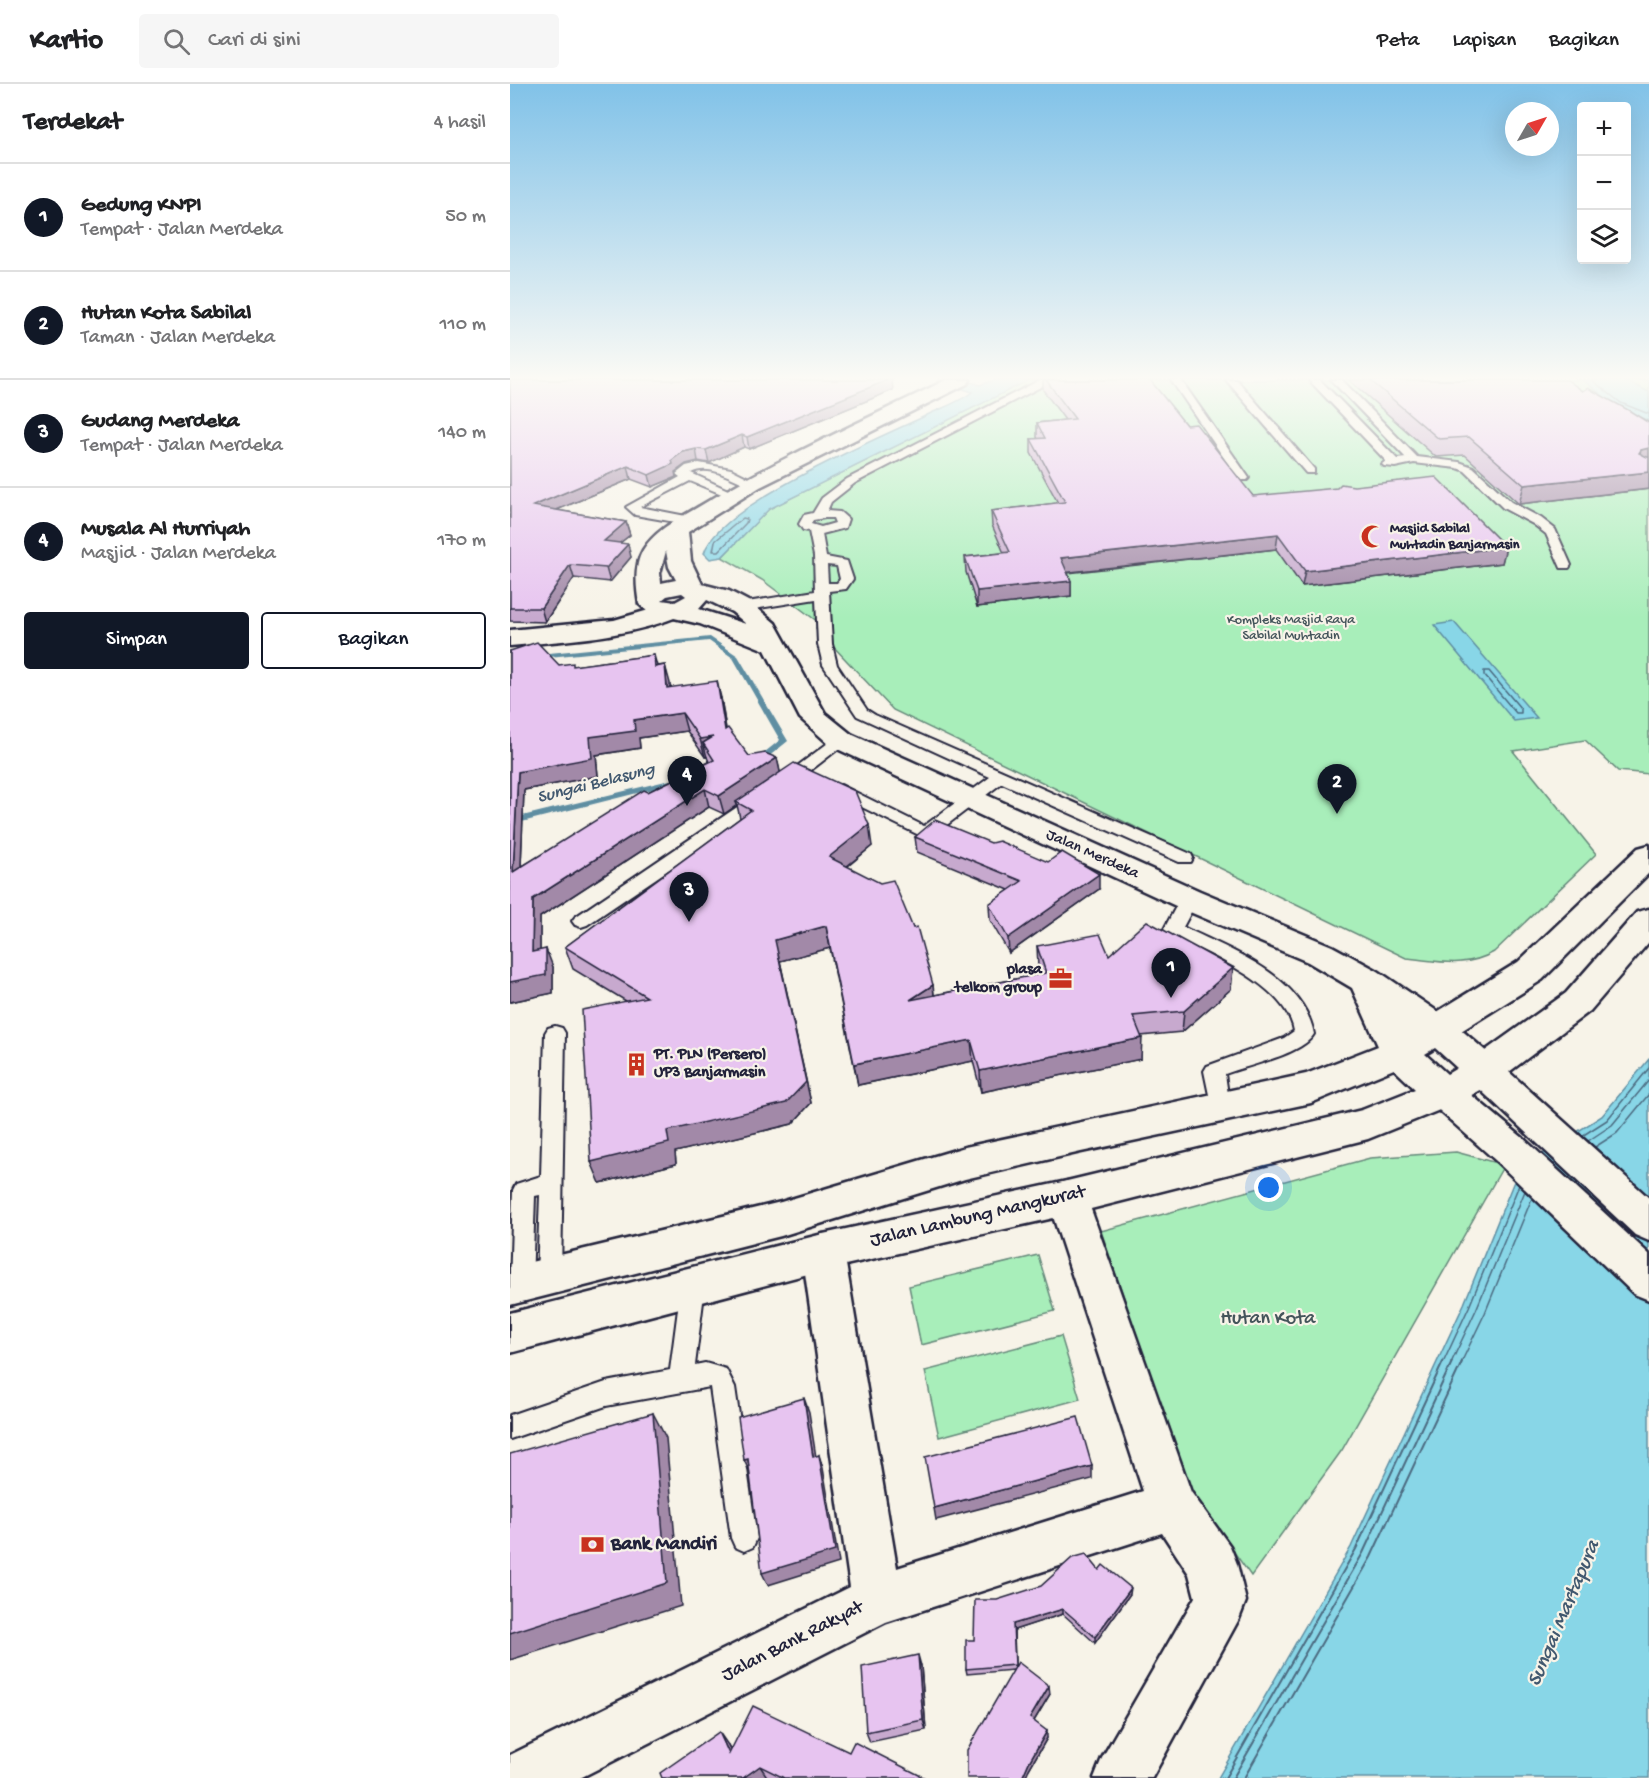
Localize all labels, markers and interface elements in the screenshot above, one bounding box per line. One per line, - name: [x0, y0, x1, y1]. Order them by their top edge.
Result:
- search box: [139, 14, 559, 68]
- text: Kartio: [30, 25, 103, 58]
- icon: search: [160, 25, 193, 58]
- text: Cari di sini: [208, 28, 301, 54]
- text: Peta: [1377, 29, 1420, 54]
- text: Lapisan: [1453, 29, 1516, 54]
- text: Bagikan: [1549, 29, 1619, 54]
- north arrow: [1505, 102, 1559, 156]
- map controls: [1577, 102, 1631, 264]
- button: +: [1577, 102, 1631, 156]
- text: Terdekat: [24, 108, 122, 139]
- text: 4 hasil: [434, 112, 486, 135]
- button: −: [1577, 156, 1631, 210]
- text: Gedung KNPI: [81, 193, 202, 219]
- text: 1: [39, 206, 48, 229]
- text: 50 m: [445, 206, 486, 229]
- button: layers: [1577, 210, 1631, 264]
- text: Tempat · Jalan Merdeka: [81, 219, 283, 242]
- text: Hutan Kota Sabilal: [81, 301, 251, 327]
- text: 2: [39, 314, 48, 337]
- text: 110 m: [440, 314, 486, 337]
- text: Taman · Jalan Merdeka: [81, 327, 275, 350]
- text: Gudang Merdeka: [81, 409, 239, 435]
- text: 3: [38, 422, 49, 445]
- text: 140 m: [438, 422, 486, 445]
- text: Tempat · Jalan Merdeka: [81, 435, 283, 458]
- text: Musala Al Hurriyah: [81, 517, 250, 543]
- place label: Masjid Sabilal Muhtadin Banjarmasin: [1390, 521, 1520, 554]
- mosque icon: Masjid Sabilal Muhtadin Banjarmasin: [1359, 524, 1385, 550]
- text: 4: [39, 530, 48, 553]
- text: 170 m: [437, 530, 486, 553]
- text: Masjid · Jalan Merdeka: [81, 543, 276, 566]
- button: Simpan: [24, 612, 249, 669]
- button: Bagikan: [261, 612, 486, 669]
- park label: Kompleks Masjid Raya Sabilal Muhtadin: [1227, 612, 1356, 645]
- pin: 4: [668, 756, 706, 806]
- water label: Sungai Belasung: [535, 759, 658, 809]
- pin: 2: [1318, 764, 1356, 814]
- street label: Jalan Merdeka: [1043, 826, 1142, 884]
- pin: 3: [670, 872, 708, 922]
- pin: 1: [1152, 948, 1190, 998]
- place label: plasa telkom group: [953, 961, 1043, 998]
- office icon: plasa telkom group: [1047, 966, 1073, 992]
- place label: PT. PLN (Persero) UP3 Banjarmasin: [653, 1046, 767, 1083]
- building icon: PT. PLN (Persero) UP3 Banjarmasin: [623, 1051, 649, 1077]
- your location: [1254, 1173, 1283, 1202]
- street label: Jalan Lambung Mangkurat: [868, 1181, 1090, 1253]
- park label: Hutan Kota: [1221, 1308, 1316, 1331]
- bank icon: Bank Mandiri: [580, 1532, 606, 1558]
- place label: Bank Mandiri: [610, 1534, 717, 1557]
- water label: Sungai Martapura: [1523, 1536, 1607, 1691]
- street label: Jalan Bank Rakyat: [718, 1596, 869, 1688]

